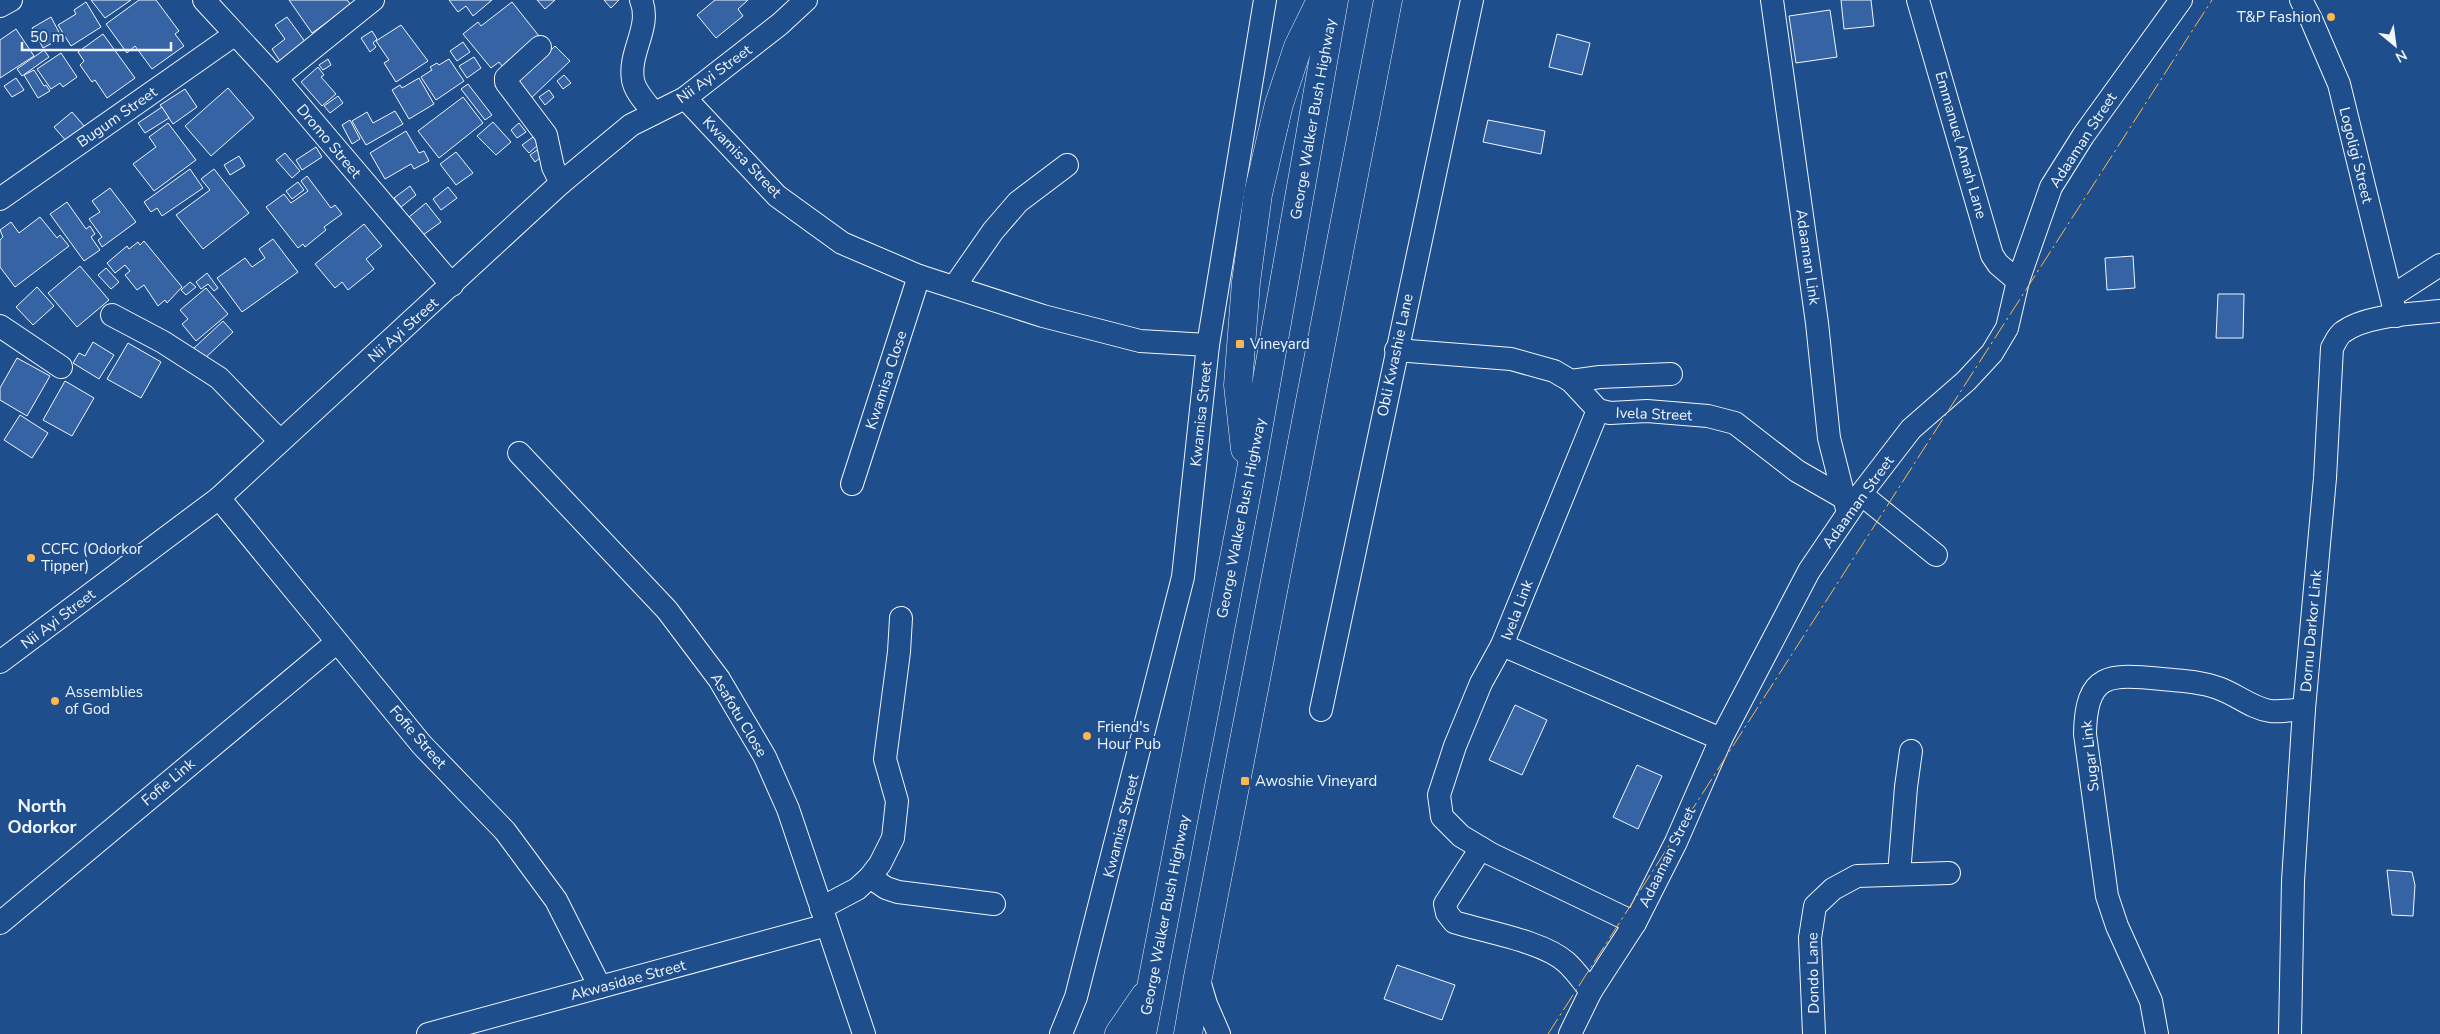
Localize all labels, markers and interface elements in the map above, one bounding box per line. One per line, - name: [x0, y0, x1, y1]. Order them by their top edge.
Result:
- place label: T&P Fashion: [2237, 7, 2321, 27]
- marker: T&P Fashion: [2325, 11, 2337, 23]
- street label: George Walker Bush Highway: [1285, 17, 1341, 221]
- scale bar: [22, 20, 171, 52]
- north arrow: [2370, 20, 2420, 70]
- text: 50 m: [30, 27, 65, 47]
- street label: Nii Ayi Street: [672, 39, 756, 108]
- text: N: [2392, 45, 2410, 67]
- street label: Emmanuel Amah Lane: [1930, 69, 1992, 221]
- street label: Bugum Street: [73, 82, 162, 152]
- street label: Adaaman Street: [2045, 88, 2122, 191]
- street label: Dromo Street: [292, 100, 366, 183]
- street label: Logoligi Street: [2334, 105, 2378, 206]
- street label: Kwamisa Street: [698, 112, 786, 202]
- street label: Adaaman Link: [1791, 208, 1825, 307]
- street label: Nii Ayi Street: [363, 292, 443, 367]
- street label: Obli Kwashie Lane: [1372, 292, 1418, 418]
- street label: Kwamisa Close: [861, 328, 911, 432]
- place label: Vineyard: [1249, 334, 1310, 354]
- marker: Vineyard: [1234, 338, 1246, 350]
- street label: Kwamisa Street: [1186, 360, 1217, 468]
- street label: Ivela Street: [1615, 403, 1693, 425]
- street label: George Walker Bush Highway: [1212, 416, 1270, 620]
- street label: Adaaman Street: [1818, 451, 1899, 552]
- place label: CCFC (Odorkor Tipper): [41, 539, 143, 576]
- marker: CCFC (Odorkor Tipper): [25, 552, 37, 564]
- street label: Dornu Darkor Link: [2296, 569, 2326, 693]
- street label: Ivela Link: [1496, 576, 1538, 643]
- street label: Nii Ayi Street: [17, 584, 100, 654]
- street label: Asafotu Close: [706, 669, 772, 761]
- place label: Assemblies of God: [65, 682, 143, 719]
- marker: Assemblies of God: [49, 695, 61, 707]
- street label: Fofie Street: [385, 701, 451, 773]
- place label: Friend's Hour Pub: [1097, 717, 1161, 754]
- street label: Sugar Link: [2076, 719, 2104, 792]
- marker: Friend's Hour Pub: [1081, 730, 1093, 742]
- street label: Fofie Link: [137, 753, 199, 810]
- place label: Awoshie Vineyard: [1255, 771, 1377, 791]
- street label: Kwamisa Street: [1099, 772, 1144, 880]
- marker: Awoshie Vineyard: [1239, 775, 1251, 787]
- district label: North Odorkor: [7, 794, 77, 839]
- street label: Adaaman Street: [1634, 803, 1700, 911]
- street label: George Walker Bush Highway: [1136, 813, 1194, 1017]
- street label: Dondo Lane: [1802, 932, 1824, 1014]
- street label: Akwasidae Street: [568, 955, 689, 1005]

